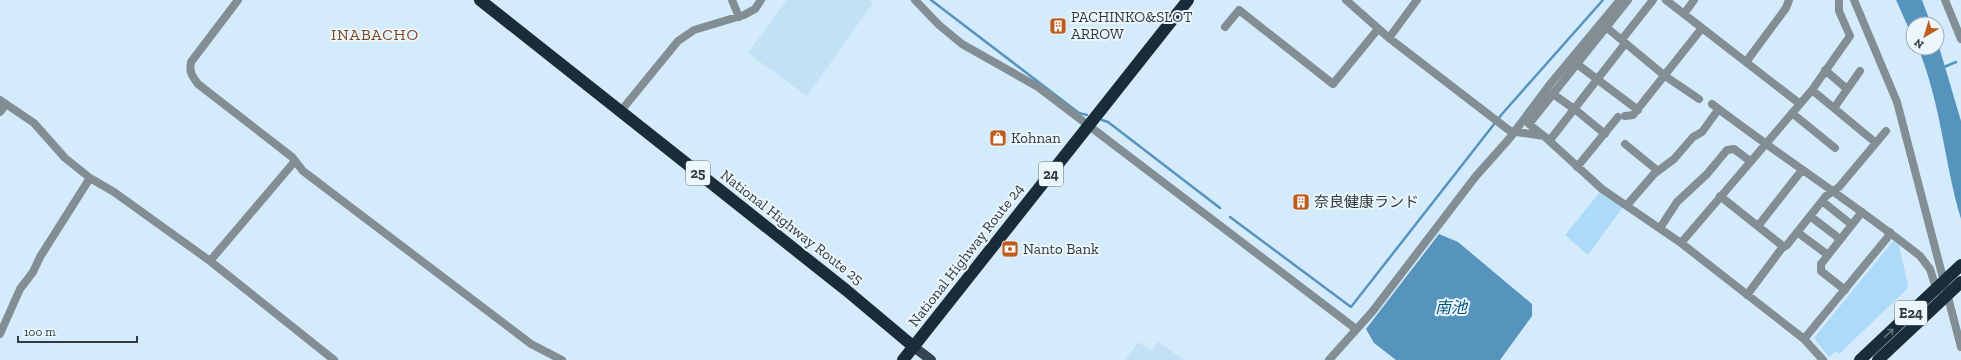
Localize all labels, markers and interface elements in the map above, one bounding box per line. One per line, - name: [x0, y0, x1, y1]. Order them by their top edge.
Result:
- place label: PACHINKO&SLOT ARROW: [1071, 8, 1193, 43]
- building icon: PACHINKO&SLOT ARROW: [1048, 16, 1068, 36]
- north arrow: [1905, 16, 1945, 56]
- district label: INABACHO: [331, 25, 419, 44]
- text: N: [1911, 35, 1926, 51]
- shop icon: Kohnan: [988, 128, 1008, 148]
- place label: Kohnan: [1011, 129, 1061, 147]
- road number: 25: [686, 161, 710, 185]
- road number: 24: [1039, 162, 1063, 186]
- street label: National Highway Route 25: [717, 166, 867, 289]
- street label: National Highway Route 24: [905, 180, 1027, 330]
- building icon: 奈良健康ランド: [1291, 192, 1311, 212]
- place label: 奈良健康ランド: [1314, 193, 1419, 211]
- bank icon: Nanto Bank: [1000, 239, 1020, 259]
- place label: Nanto Bank: [1023, 240, 1099, 258]
- water label: 南池: [1435, 298, 1469, 317]
- road number: E24: [1895, 301, 1927, 325]
- scale bar: [18, 318, 137, 344]
- text: 100 m: [24, 325, 56, 339]
- one-way arrow: [1884, 328, 1894, 338]

